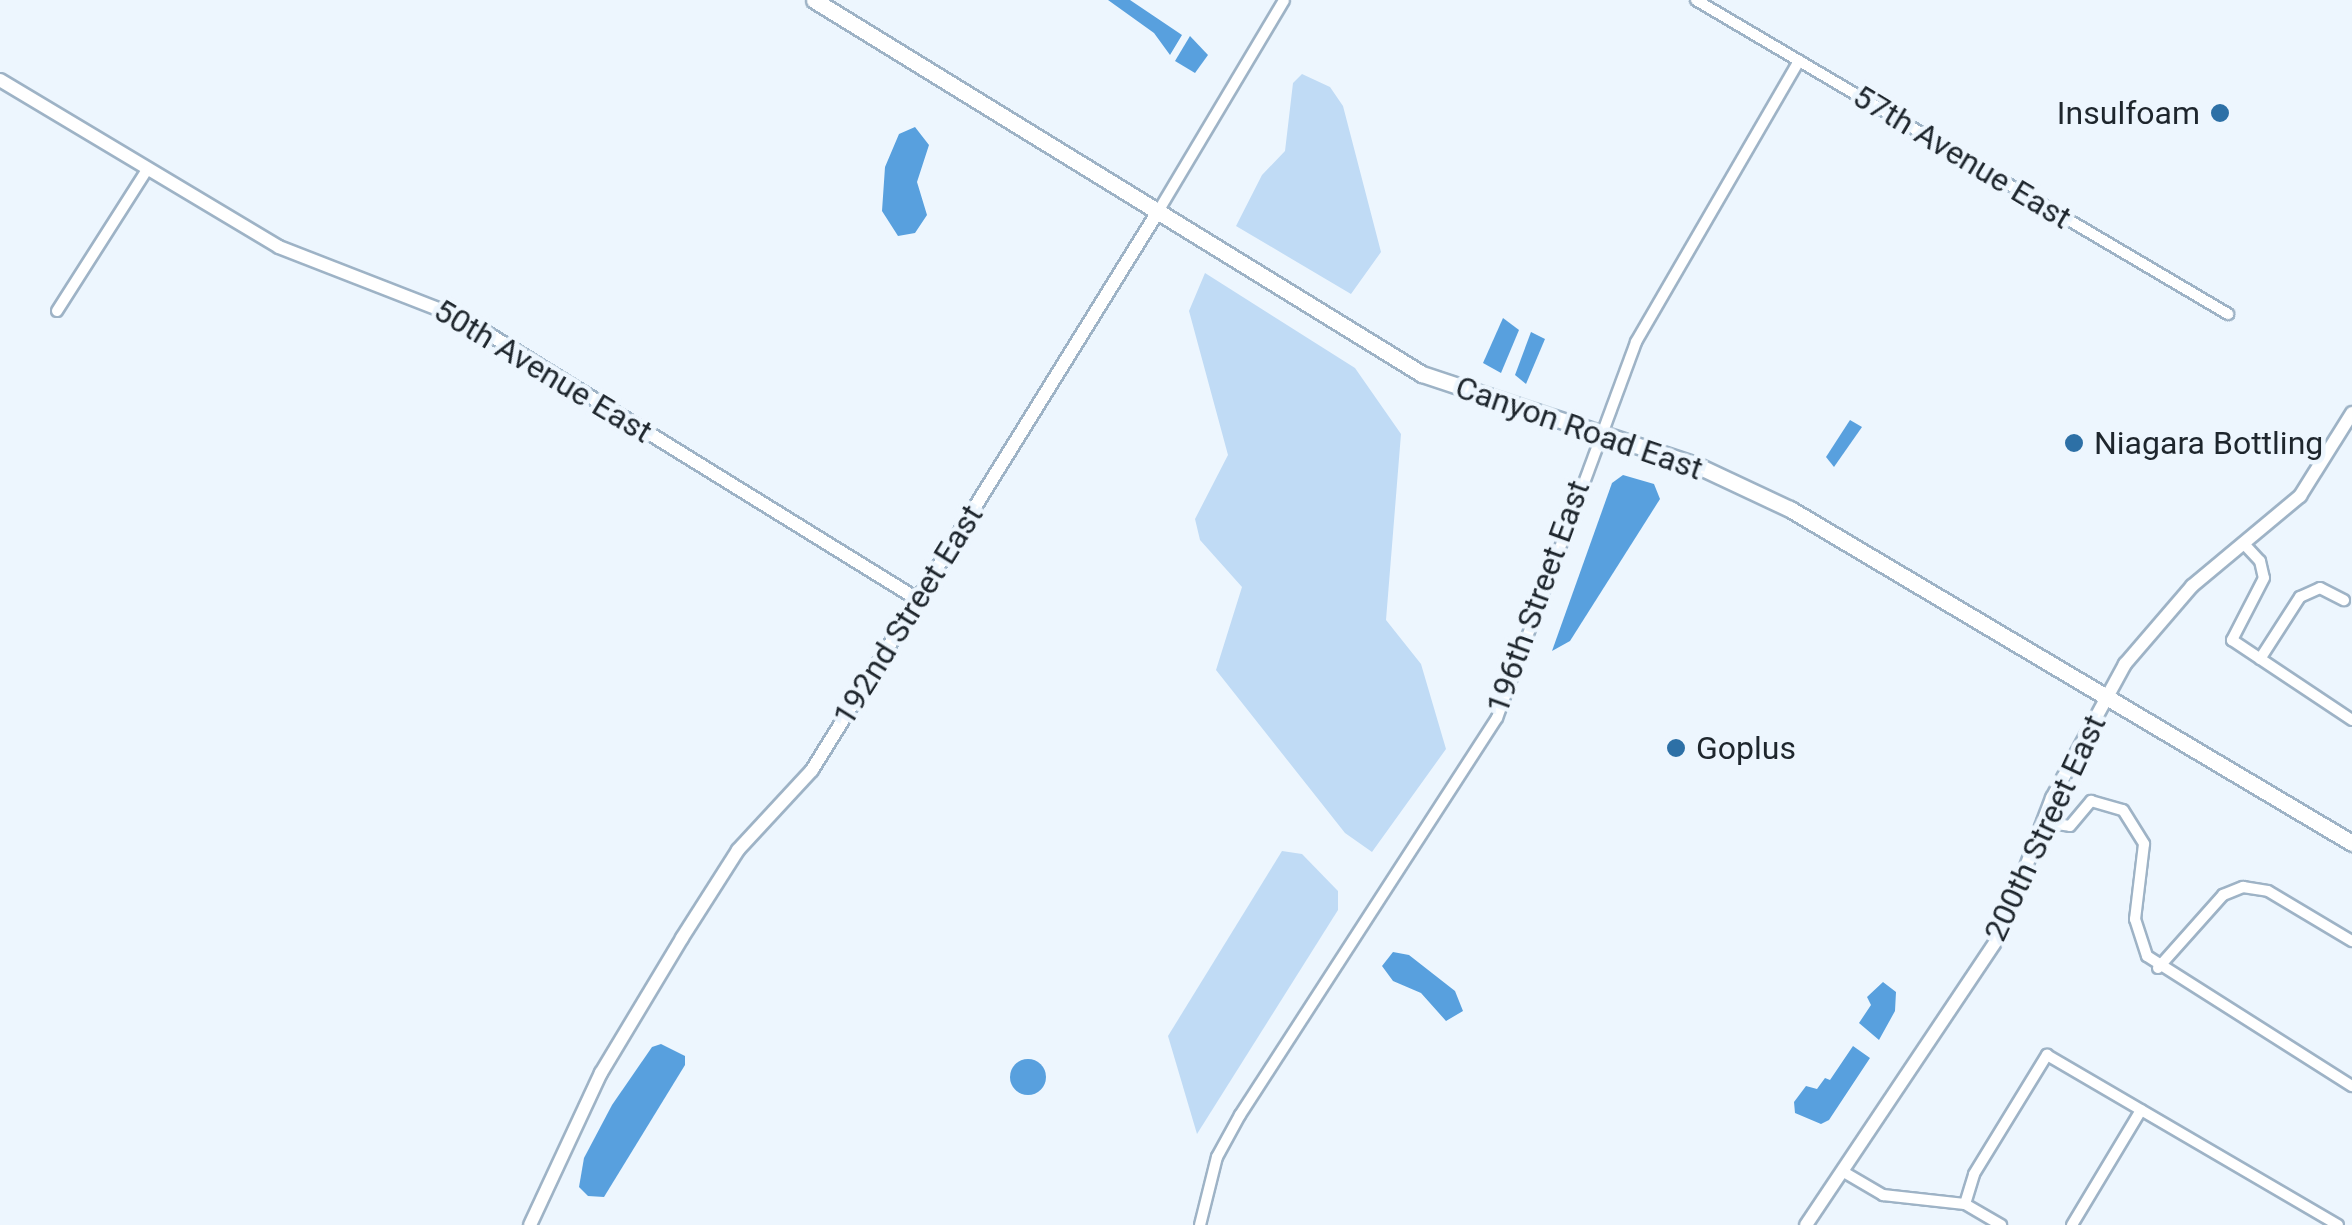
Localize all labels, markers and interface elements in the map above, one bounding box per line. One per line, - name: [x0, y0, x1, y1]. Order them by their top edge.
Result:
- street label: 57th Avenue East: [1846, 77, 2078, 237]
- place label: Insulfoam: [2057, 94, 2200, 132]
- marker: Insulfoam: [2209, 102, 2231, 124]
- street label: 50th Avenue East: [427, 291, 659, 451]
- street label: Canyon Road East: [1450, 368, 1708, 488]
- place label: Niagara Bottling: [2094, 424, 2323, 462]
- marker: Niagara Bottling: [2063, 432, 2085, 454]
- street label: 196th Street East: [1478, 475, 1598, 719]
- street label: 192nd Street East: [825, 498, 991, 732]
- street label: 200th Street East: [1976, 709, 2114, 947]
- place label: Goplus: [1696, 729, 1796, 767]
- marker: Goplus: [1665, 737, 1687, 759]

